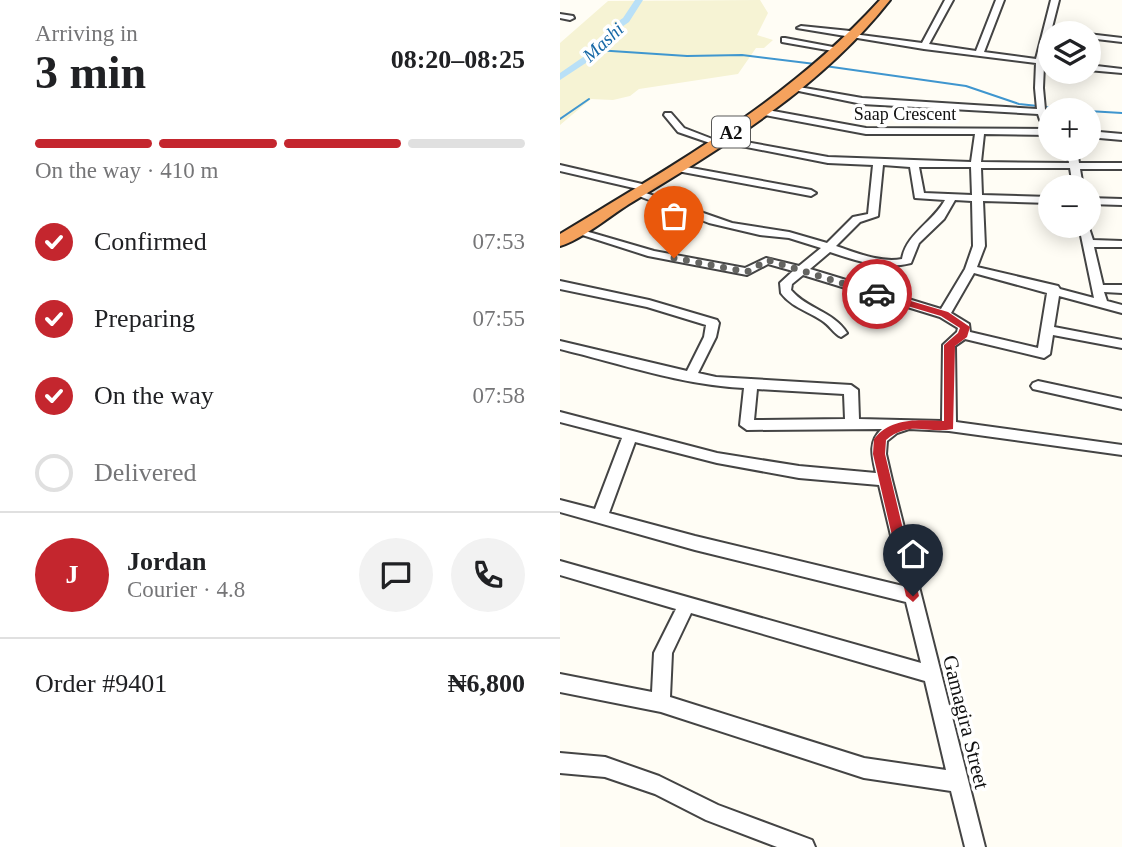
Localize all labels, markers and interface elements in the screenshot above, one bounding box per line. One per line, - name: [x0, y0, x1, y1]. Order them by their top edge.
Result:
- water label: Mashi: [578, 18, 628, 67]
- text: Arriving in: [35, 21, 138, 46]
- map controls: [1038, 21, 1101, 238]
- button: layers: [1038, 21, 1101, 84]
- text: 08:20–08:25: [391, 45, 525, 74]
- text: 3 min: [35, 47, 146, 98]
- button: +: [1038, 98, 1101, 161]
- street label: Saap Crescent: [854, 104, 956, 124]
- road number: A2: [712, 116, 750, 148]
- text: On the way · 410 m: [35, 158, 218, 183]
- button: −: [1038, 175, 1101, 238]
- pin: [644, 186, 704, 258]
- icon: bag: [655, 197, 693, 235]
- icon: check: [35, 223, 73, 261]
- text: Confirmed: [94, 227, 207, 256]
- text: 07:53: [473, 229, 525, 254]
- courier: [842, 259, 912, 329]
- icon: car: [858, 275, 896, 313]
- icon: check: [35, 300, 73, 338]
- text: Preparing: [94, 304, 195, 333]
- text: 07:55: [473, 306, 525, 331]
- icon: check: [35, 377, 73, 415]
- text: On the way: [94, 381, 214, 410]
- text: 07:58: [473, 383, 525, 408]
- text: Delivered: [94, 458, 197, 487]
- pin: [883, 524, 943, 596]
- icon: home: [894, 535, 932, 573]
- button: chat: [359, 538, 433, 612]
- button: phone: [451, 538, 525, 612]
- text: Jordan: [127, 547, 206, 576]
- text: J: [66, 560, 79, 589]
- text: Courier · 4.8: [127, 577, 245, 602]
- street label: Gamagira Street: [938, 653, 994, 792]
- text: Order #9401: [35, 669, 167, 698]
- text: ₦6,800: [448, 669, 525, 698]

